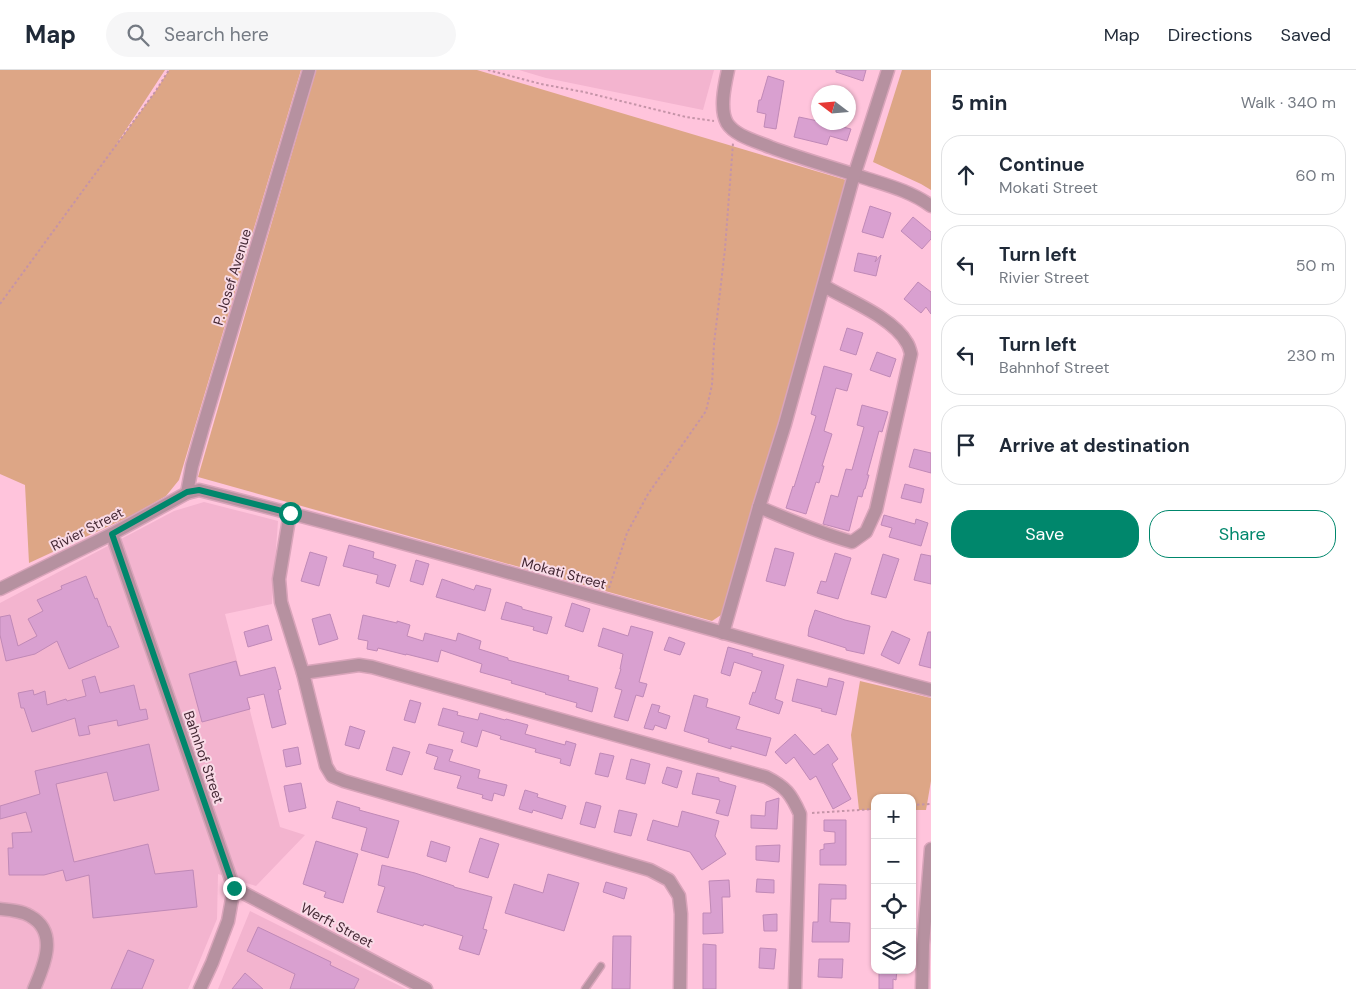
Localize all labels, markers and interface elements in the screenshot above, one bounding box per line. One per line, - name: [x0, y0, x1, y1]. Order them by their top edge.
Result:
- search box: [106, 12, 456, 57]
- text: Map: [25, 19, 76, 50]
- icon: search: [124, 21, 152, 49]
- text: Search here: [164, 22, 269, 47]
- text: Map: [1104, 23, 1140, 47]
- text: Directions: [1168, 23, 1253, 47]
- text: Saved: [1281, 23, 1331, 47]
- north arrow: [811, 85, 856, 130]
- text: 5 min: [951, 89, 1007, 117]
- text: Walk · 340 m: [1241, 92, 1336, 113]
- text: Continue: [999, 152, 1085, 177]
- icon: ahead: [952, 161, 980, 189]
- text: 60 m: [1295, 165, 1335, 186]
- text: Mokati Street: [999, 177, 1098, 198]
- street label: P. Josef Avenue: [209, 227, 255, 327]
- text: Turn left: [999, 242, 1077, 267]
- icon: left: [952, 251, 980, 279]
- text: 50 m: [1296, 255, 1335, 276]
- text: Rivier Street: [999, 267, 1089, 288]
- text: Turn left: [999, 332, 1077, 357]
- icon: left: [952, 341, 980, 369]
- text: 230 m: [1287, 345, 1335, 366]
- text: Bahnhof Street: [999, 357, 1109, 378]
- icon: arrive: [952, 431, 980, 459]
- text: Arrive at destination: [999, 433, 1190, 458]
- route start: [279, 502, 302, 525]
- street label: Rivier Street: [48, 503, 126, 555]
- button: Save: [951, 510, 1139, 558]
- button: Share: [1149, 510, 1336, 558]
- street label: Mokati Street: [520, 553, 608, 593]
- street label: Bahnhof Street: [180, 708, 228, 806]
- map controls: [871, 794, 916, 974]
- button: +: [871, 794, 916, 839]
- button: −: [871, 839, 916, 884]
- route end: [223, 877, 246, 900]
- button: locate: [871, 884, 916, 929]
- street label: Werft Street: [298, 898, 376, 952]
- button: layers: [871, 929, 916, 974]

